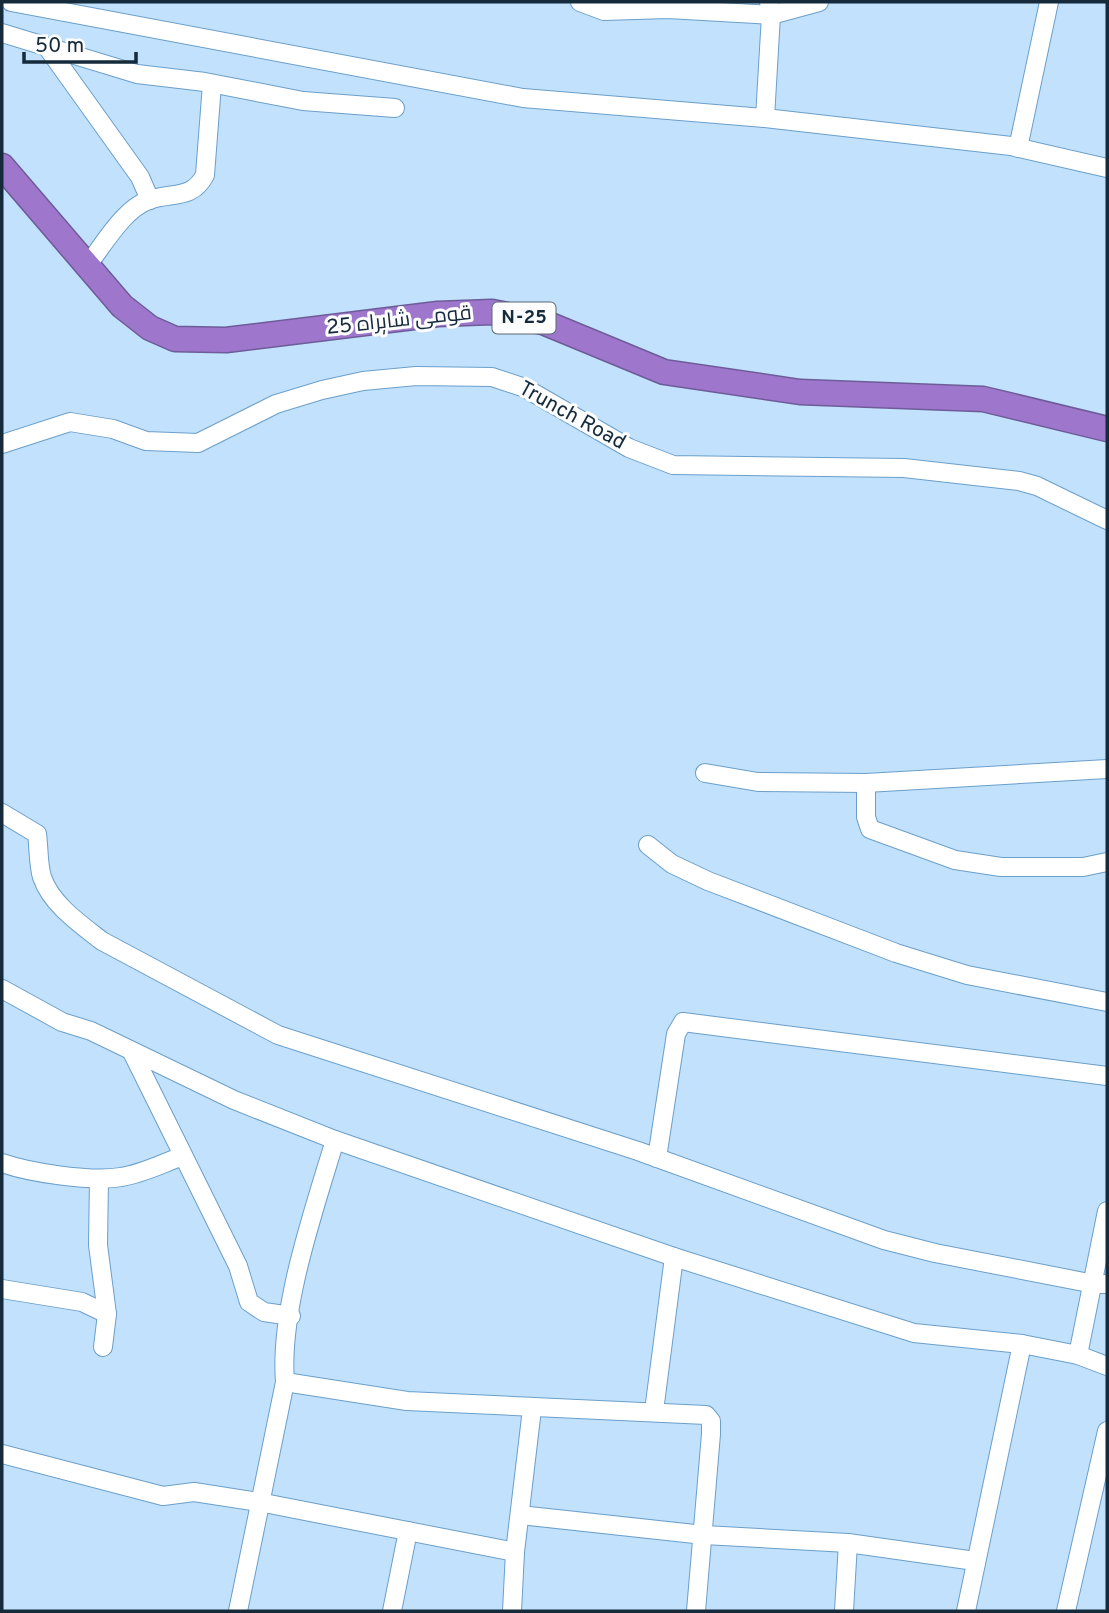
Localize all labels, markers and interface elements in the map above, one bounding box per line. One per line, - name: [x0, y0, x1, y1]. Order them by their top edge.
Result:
- scale bar: [24, 21, 136, 65]
- text: 50 m: [35, 33, 84, 60]
- street label: قومی شاہراہ 25: [325, 300, 473, 342]
- road number: N-25: [492, 302, 556, 334]
- street label: Trunch Road: [514, 376, 630, 456]

